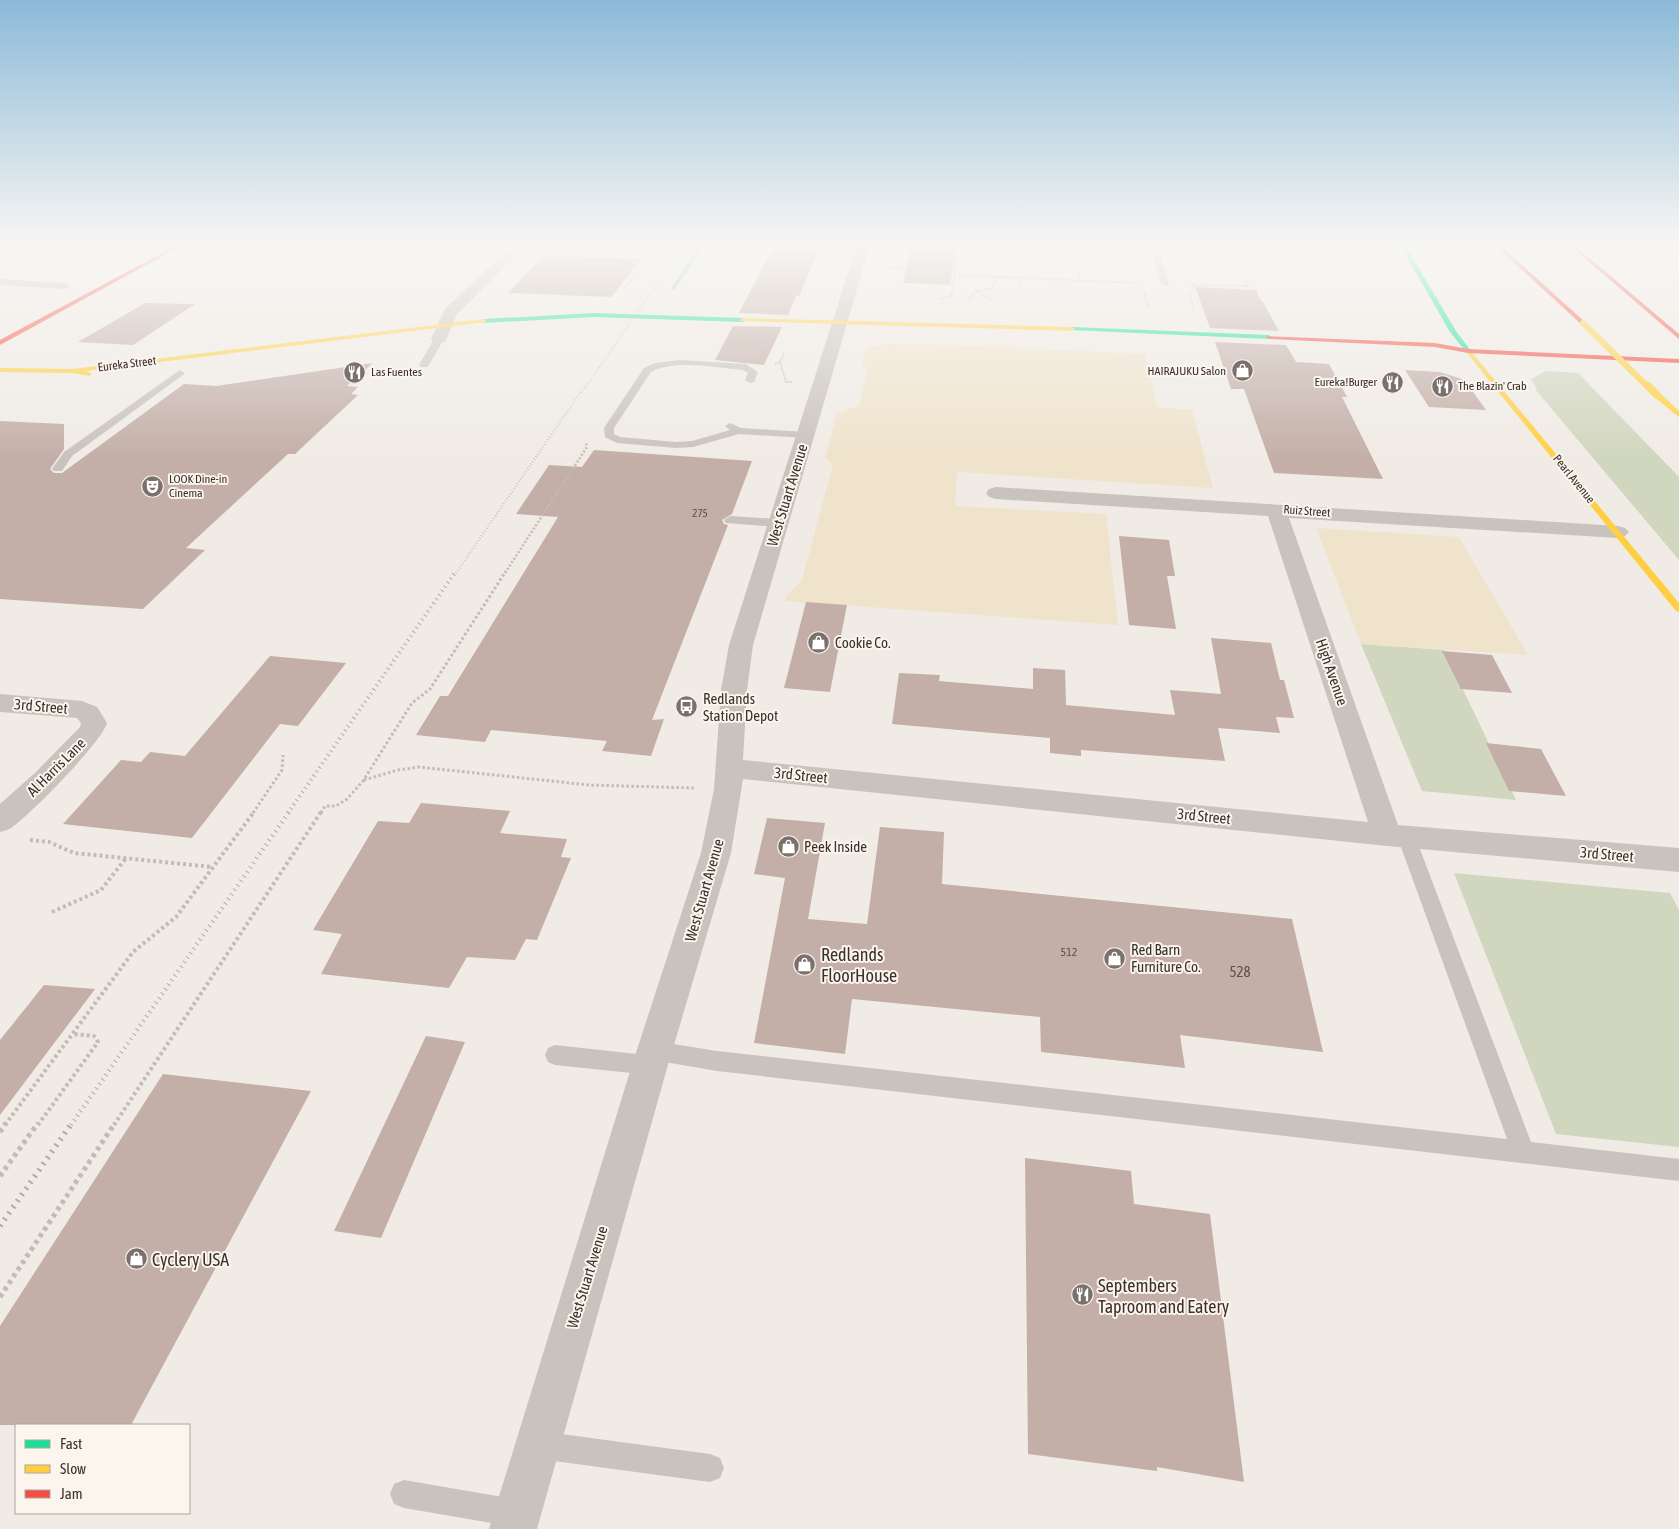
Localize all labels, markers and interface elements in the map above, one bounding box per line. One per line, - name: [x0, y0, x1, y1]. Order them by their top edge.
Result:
- street label: Eureka Street: [97, 353, 158, 375]
- shop icon: HAIRAJUKU Salon: [1230, 359, 1254, 383]
- restaurant icon: Las Fuentes: [343, 360, 367, 384]
- place label: HAIRAJUKU Salon: [1148, 364, 1226, 378]
- place label: Las Fuentes: [371, 365, 422, 379]
- restaurant icon: Eureka!Burger: [1381, 370, 1405, 394]
- restaurant icon: The Blazin' Crab: [1430, 374, 1454, 398]
- place label: Eureka!Burger: [1315, 375, 1377, 389]
- place label: The Blazin' Crab: [1458, 379, 1527, 393]
- street label: West Stuart Avenue: [763, 442, 811, 548]
- street label: Pearl Avenue: [1550, 452, 1598, 506]
- place label: LOOK Dine-in Cinema: [169, 472, 227, 500]
- theatre icon: LOOK Dine-in Cinema: [141, 474, 165, 498]
- street label: Ruiz Street: [1283, 502, 1331, 520]
- house number: 275: [692, 507, 708, 519]
- shop icon: Cookie Co.: [807, 630, 831, 654]
- place label: Cookie Co.: [835, 634, 891, 651]
- street label: High Avenue: [1313, 636, 1351, 708]
- place label: Redlands Station Depot: [703, 690, 778, 724]
- street label: 3rd Street: [14, 695, 68, 717]
- bus stop icon: Redlands Station Depot: [675, 695, 699, 719]
- street label: Al Harris Lane: [23, 734, 89, 800]
- street label: 3rd Street: [773, 764, 829, 786]
- street label: 3rd Street: [1176, 805, 1232, 827]
- shop icon: Peek Inside: [776, 834, 800, 858]
- street label: West Stuart Avenue: [681, 837, 727, 943]
- place label: Peek Inside: [804, 838, 867, 855]
- street label: 3rd Street: [1580, 843, 1634, 865]
- place label: Red Barn Furniture Co.: [1131, 941, 1201, 975]
- place label: Redlands FloorHouse: [821, 944, 897, 986]
- house number: 512: [1061, 945, 1077, 959]
- shop icon: Red Barn Furniture Co.: [1103, 946, 1127, 970]
- shop icon: Redlands FloorHouse: [793, 952, 817, 976]
- house number: 528: [1229, 963, 1251, 980]
- street label: West Stuart Avenue: [563, 1224, 611, 1330]
- shop icon: Cyclery USA: [124, 1247, 148, 1271]
- place label: Cyclery USA: [152, 1249, 229, 1270]
- place label: Septembers Taproom and Eatery: [1098, 1275, 1229, 1317]
- restaurant icon: Septembers Taproom and Eatery: [1070, 1283, 1094, 1307]
- legend: [15, 1424, 190, 1514]
- text: Fast: [60, 1435, 82, 1452]
- text: Slow: [60, 1460, 86, 1477]
- text: Jam: [60, 1485, 83, 1502]

